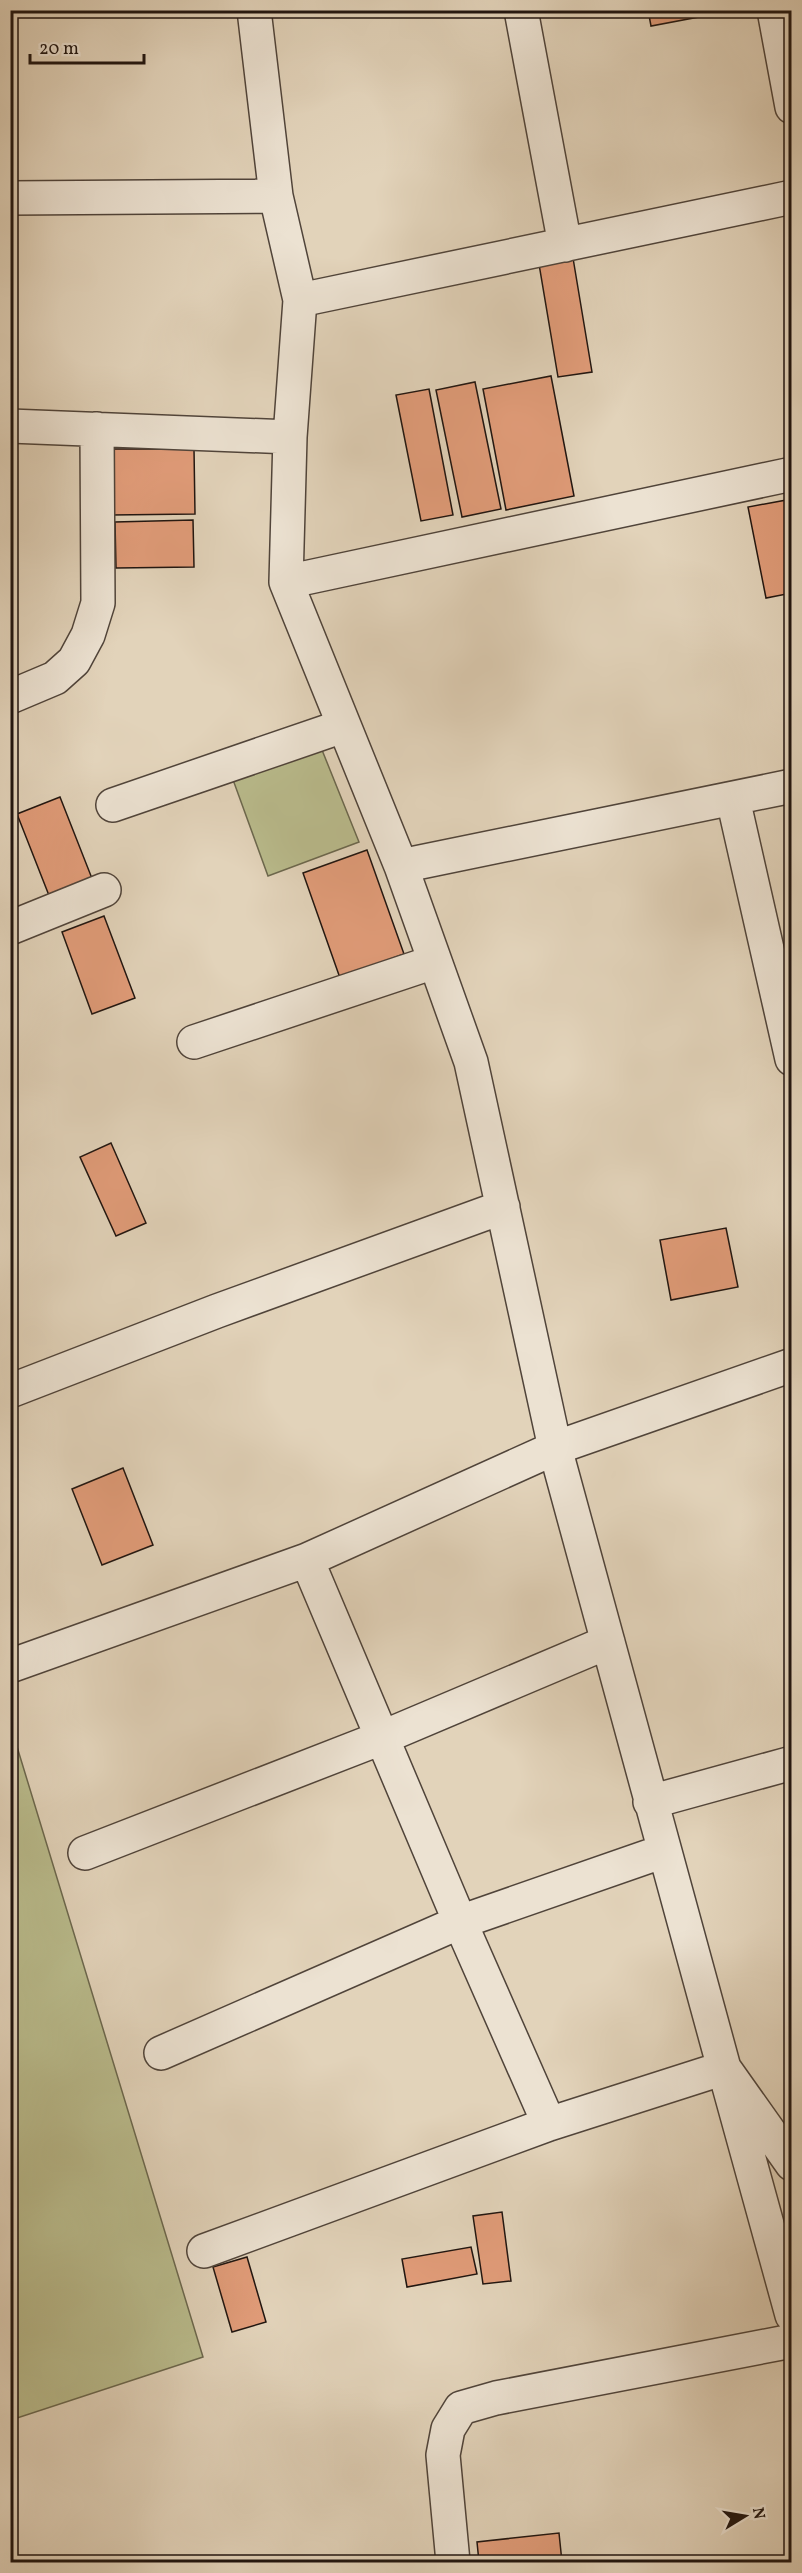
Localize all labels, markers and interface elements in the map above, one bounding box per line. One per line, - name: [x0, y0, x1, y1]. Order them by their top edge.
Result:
- scale bar: [30, 27, 144, 65]
- text: 20 m: [39, 37, 79, 62]
- north arrow: [715, 2486, 775, 2546]
- text: N: [746, 2506, 770, 2522]

